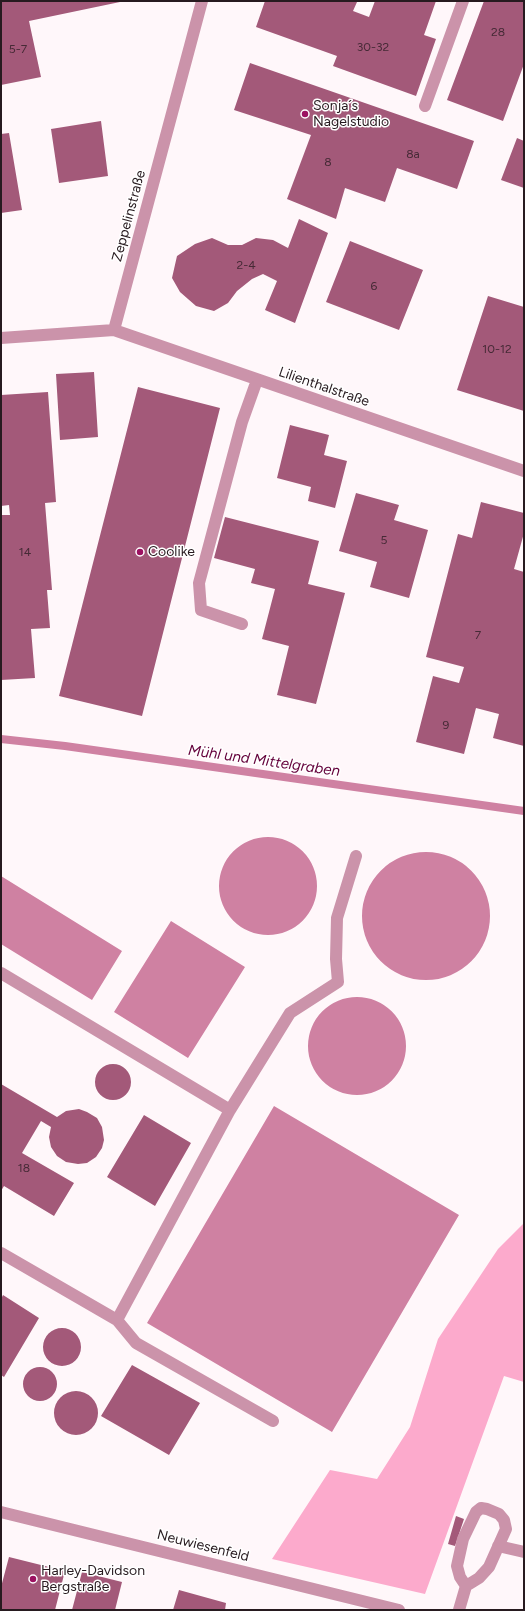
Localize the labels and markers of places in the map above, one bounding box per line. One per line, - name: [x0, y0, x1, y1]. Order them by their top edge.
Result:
- place label: Sonja´s Nagelstudio: [313, 98, 389, 130]
- marker: Sonja´s Nagelstudio: [300, 109, 310, 119]
- place label: Coolike: [148, 544, 195, 560]
- marker: Coolike: [135, 547, 145, 557]
- place label: Harley-Davidson Bergstraße: [41, 1563, 145, 1596]
- marker: Harley-Davidson Bergstraße: [28, 1574, 38, 1584]

